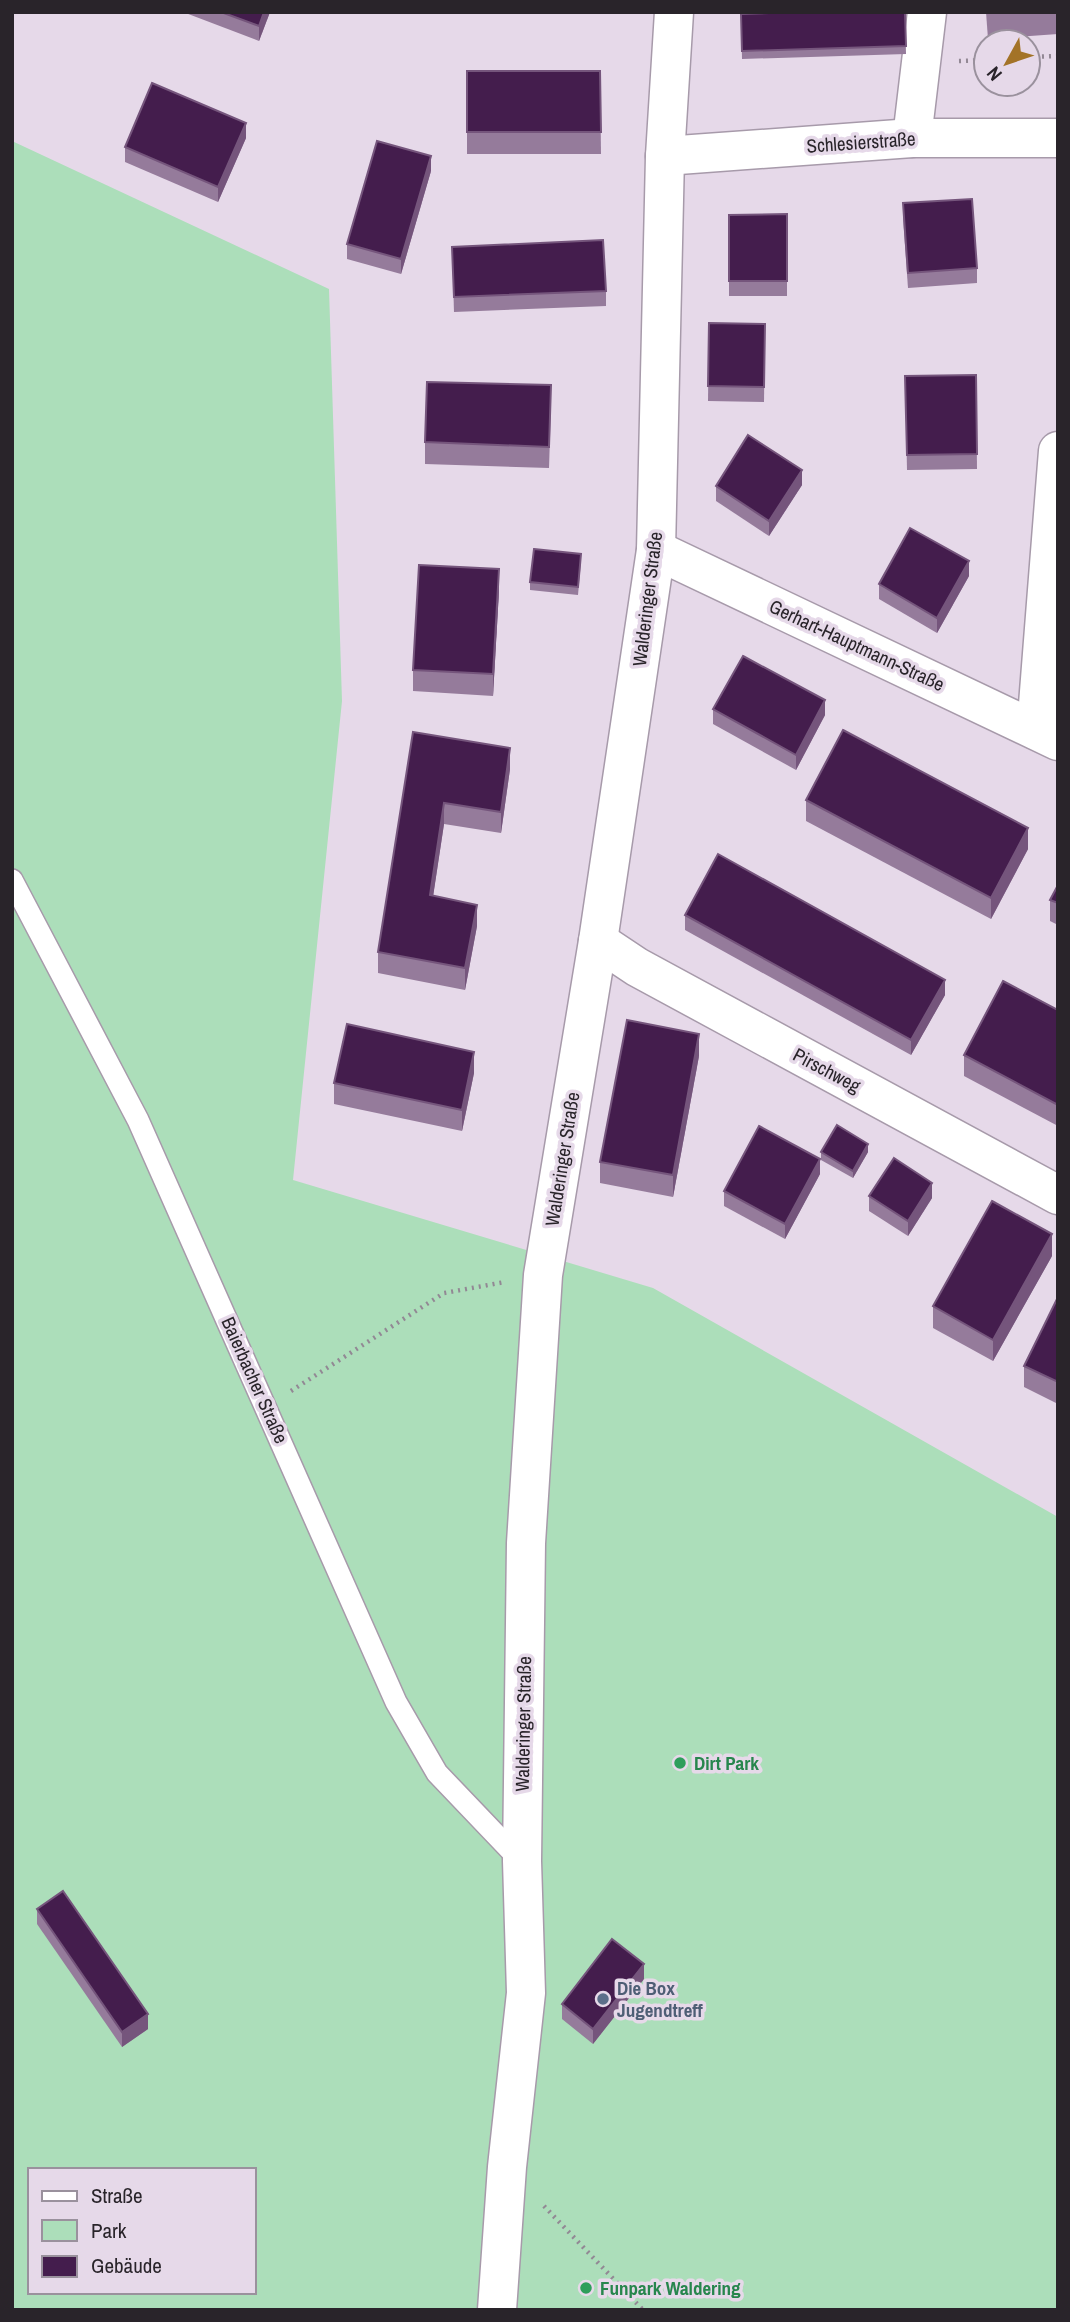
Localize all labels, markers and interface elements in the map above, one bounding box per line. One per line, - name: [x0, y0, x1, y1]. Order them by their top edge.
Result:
- north arrow: [972, 28, 1042, 98]
- text: N: [980, 61, 1008, 87]
- street label: Schlesierstraße: [806, 125, 916, 159]
- street label: Walderinger Straße: [626, 530, 668, 668]
- street label: Gerhart-Hauptmann-Straße: [765, 593, 949, 697]
- street label: Pirschweg: [789, 1041, 866, 1099]
- street label: Walderinger Straße: [539, 1090, 585, 1228]
- street label: Baierbacher Straße: [215, 1313, 295, 1447]
- street label: Walderinger Straße: [509, 1656, 537, 1792]
- place label: Dirt Park: [694, 1750, 759, 1776]
- marker: Dirt Park: [672, 1755, 688, 1771]
- place label: Die Box Jugendtreff: [617, 1975, 703, 2023]
- marker: Die Box Jugendtreff: [595, 1991, 611, 2007]
- legend: [28, 2168, 256, 2294]
- text: Straße: [91, 2181, 143, 2210]
- text: Park: [91, 2216, 127, 2245]
- text: Gebäude: [91, 2251, 162, 2280]
- place label: Funpark Waldering: [600, 2275, 741, 2301]
- marker: Funpark Waldering: [578, 2280, 594, 2296]

